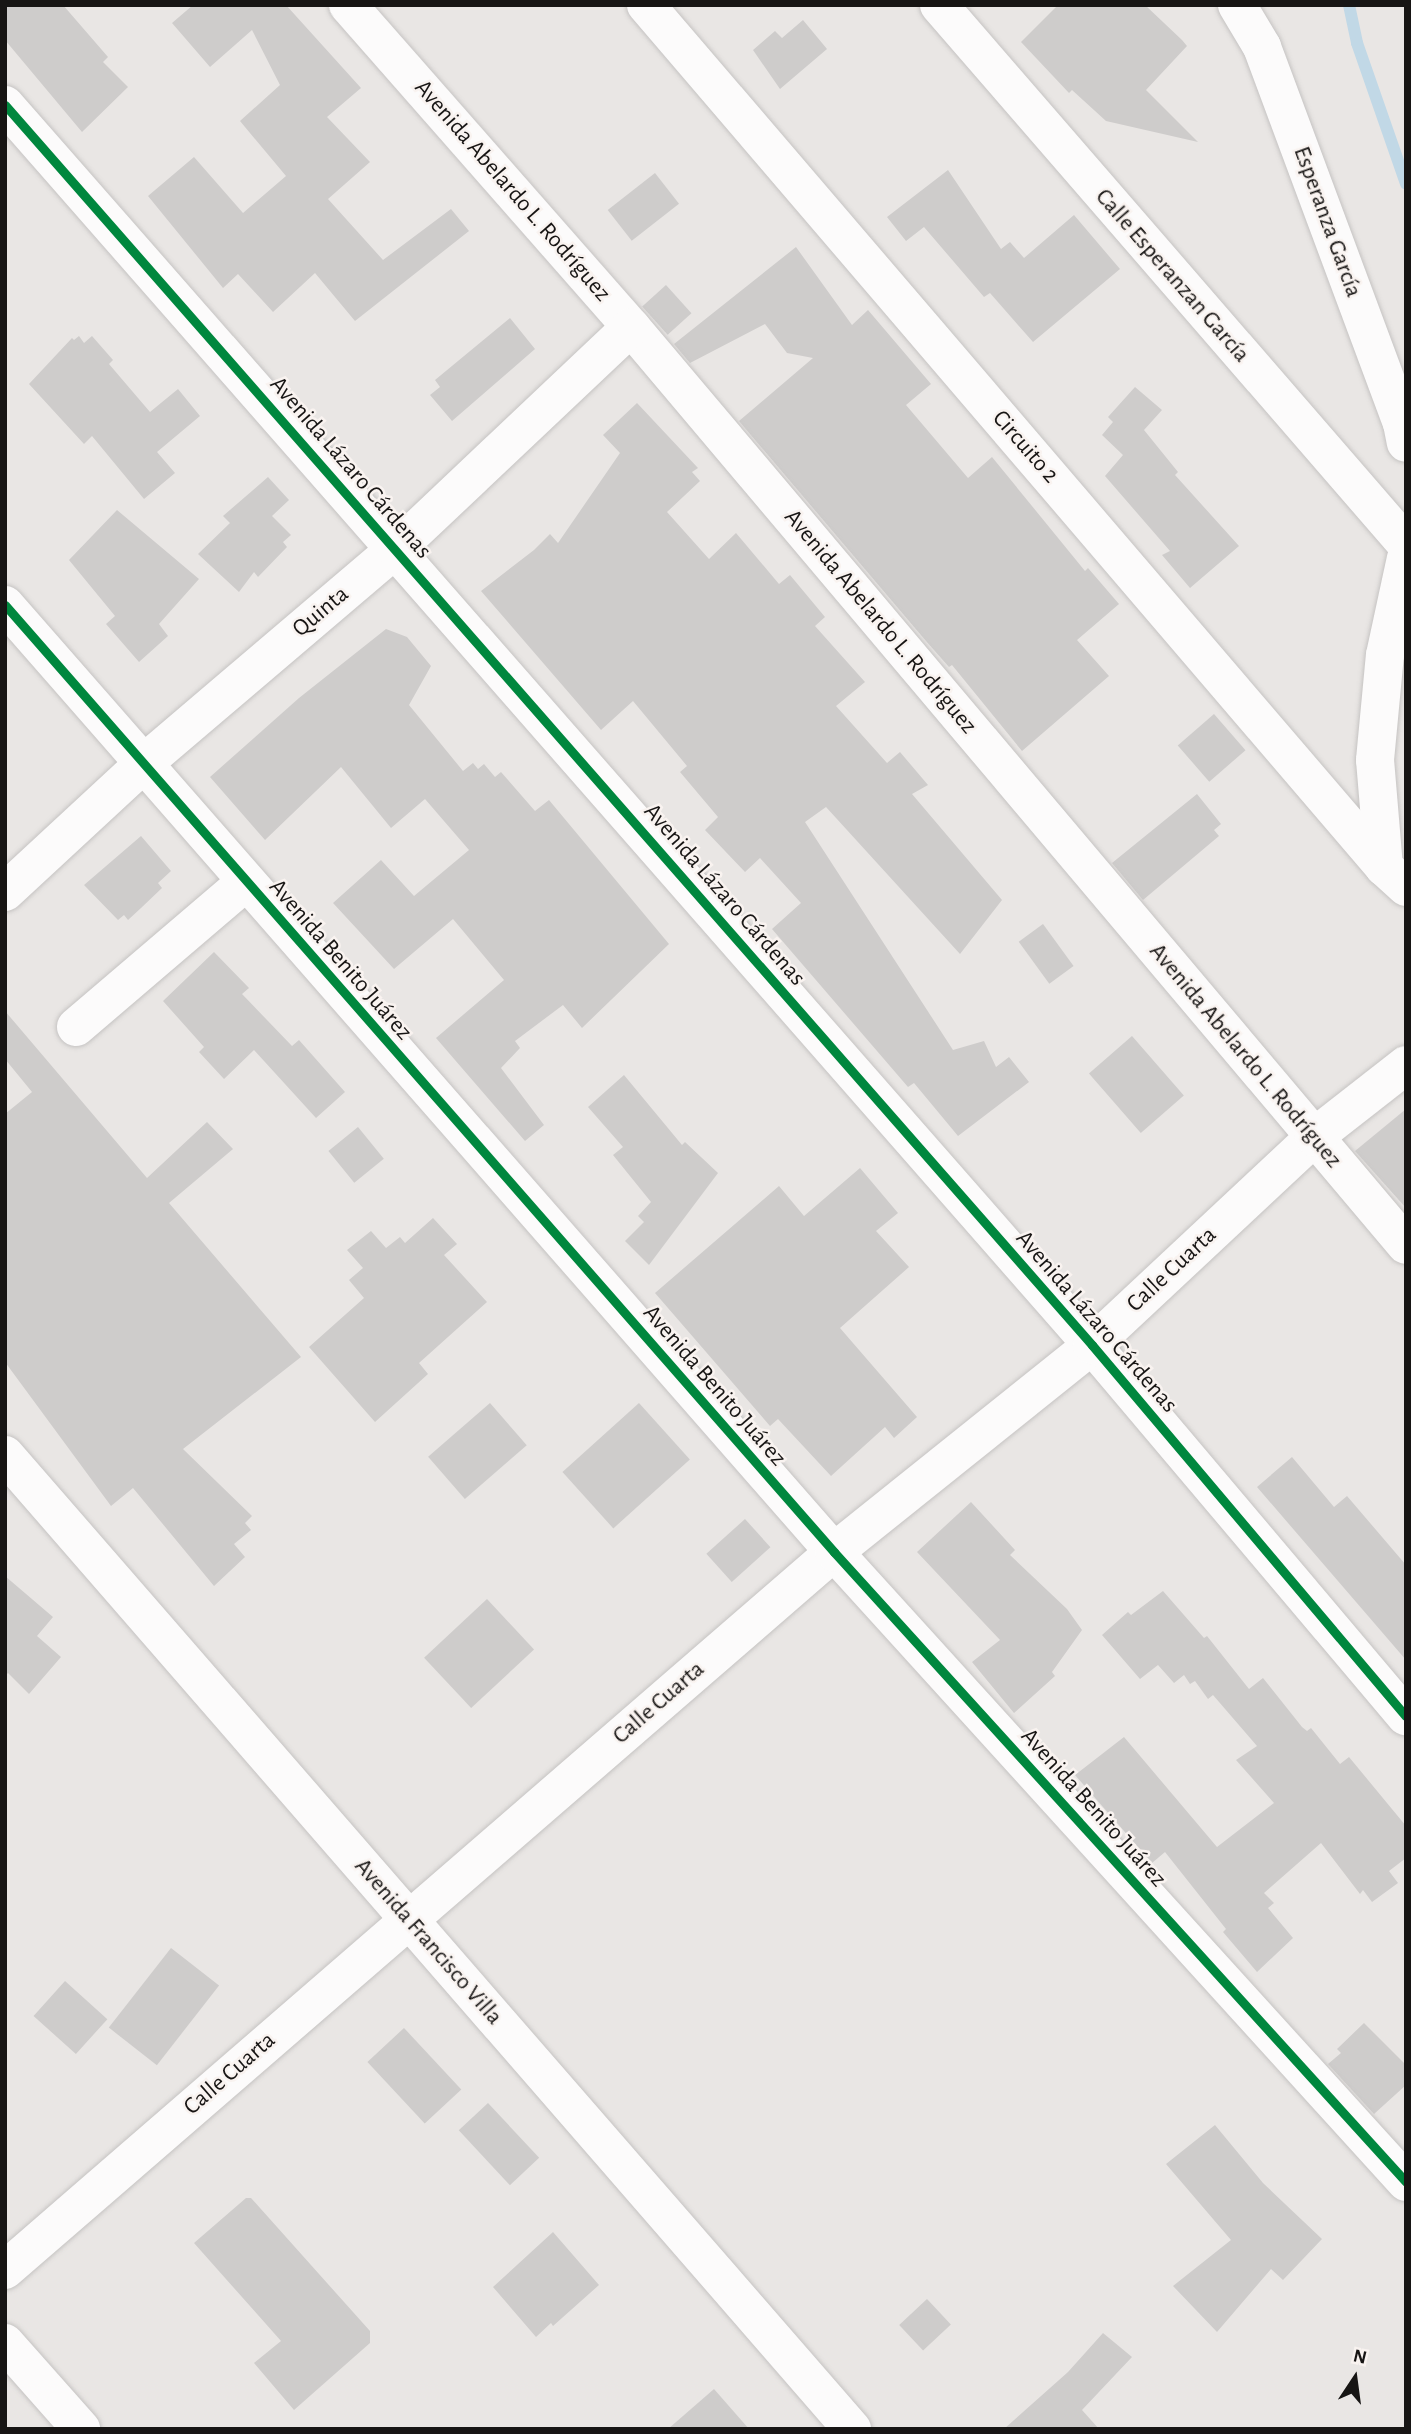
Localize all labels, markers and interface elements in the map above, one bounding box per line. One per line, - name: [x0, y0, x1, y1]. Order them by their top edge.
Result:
- street label: Avenida Abelardo L. Rodríguez: [408, 74, 616, 308]
- street label: Esperanza García: [1286, 143, 1368, 301]
- street label: Calle Esperanzan García: [1089, 183, 1255, 369]
- street label: Avenida Lázaro Cárdenas: [263, 371, 437, 565]
- street label: Circuito 2: [985, 405, 1065, 489]
- street label: Avenida Abelardo L. Rodríguez: [778, 504, 982, 740]
- street label: Quinta: [287, 580, 355, 644]
- street label: Avenida Lázaro Cárdenas: [637, 798, 811, 992]
- street label: Avenida Benito Juárez: [262, 874, 418, 1046]
- street label: Avenida Abelardo L. Rodríguez: [1143, 938, 1347, 1174]
- street label: Calle Cuarta: [1121, 1221, 1223, 1319]
- street label: Avenida Lázaro Cárdenas: [1009, 1225, 1183, 1419]
- street label: Avenida Benito Juárez: [636, 1300, 792, 1472]
- street label: Calle Cuarta: [607, 1655, 711, 1751]
- street label: Avenida Benito Juárez: [1014, 1723, 1172, 1893]
- street label: Avenida Francisco Villa: [348, 1853, 508, 2031]
- street label: Calle Cuarta: [178, 2026, 282, 2122]
- north arrow: [1320, 2343, 1390, 2413]
- text: N: [1351, 2346, 1368, 2368]

